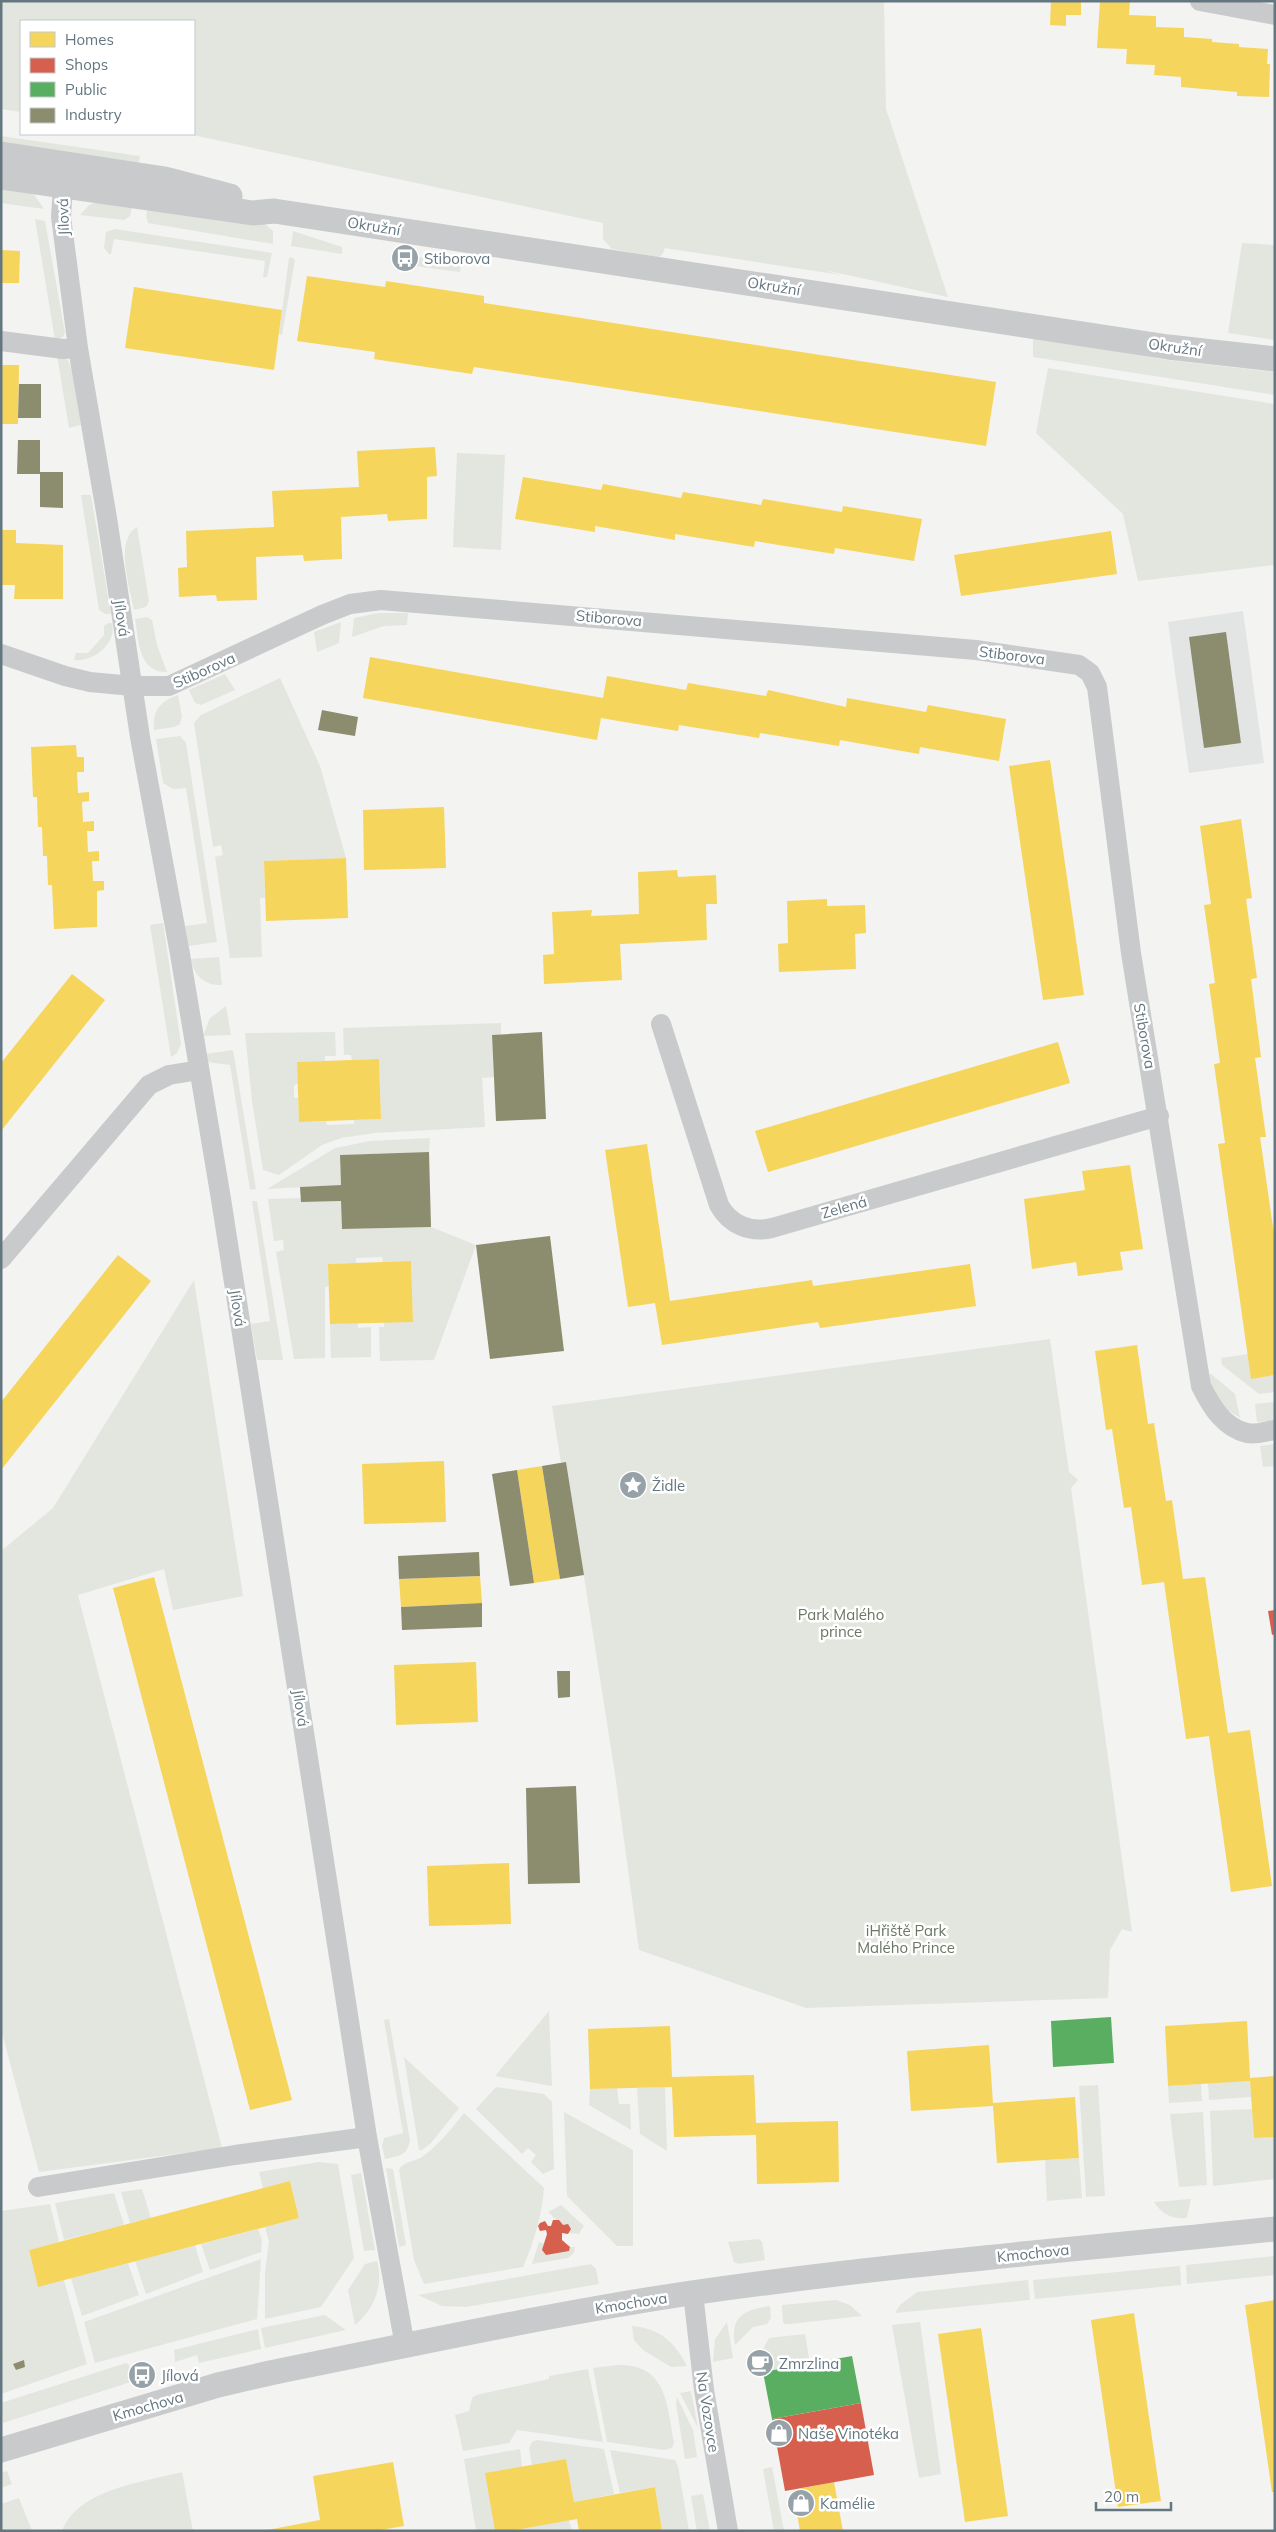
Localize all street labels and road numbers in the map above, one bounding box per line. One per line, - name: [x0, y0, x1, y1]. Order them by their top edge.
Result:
- street label: Jílová: [53, 198, 73, 236]
- street label: Okružní: [346, 212, 403, 240]
- street label: Okružní: [746, 272, 803, 300]
- street label: Okružní: [1147, 334, 1204, 360]
- street label: Jílová: [110, 598, 134, 638]
- street label: Stiborova: [575, 606, 643, 630]
- street label: Stiborova: [978, 642, 1046, 668]
- street label: Stiborova: [170, 648, 238, 692]
- street label: Stiborova: [1130, 1002, 1160, 1070]
- street label: Zelená: [819, 1191, 869, 1223]
- street label: Jílová: [226, 1288, 250, 1328]
- street label: Jílová: [289, 1688, 313, 1728]
- street label: Kmochova: [996, 2240, 1070, 2266]
- street label: Kmochova: [594, 2288, 668, 2318]
- street label: Na Vozovce: [692, 2370, 724, 2454]
- street label: Kmochova: [110, 2387, 186, 2425]

